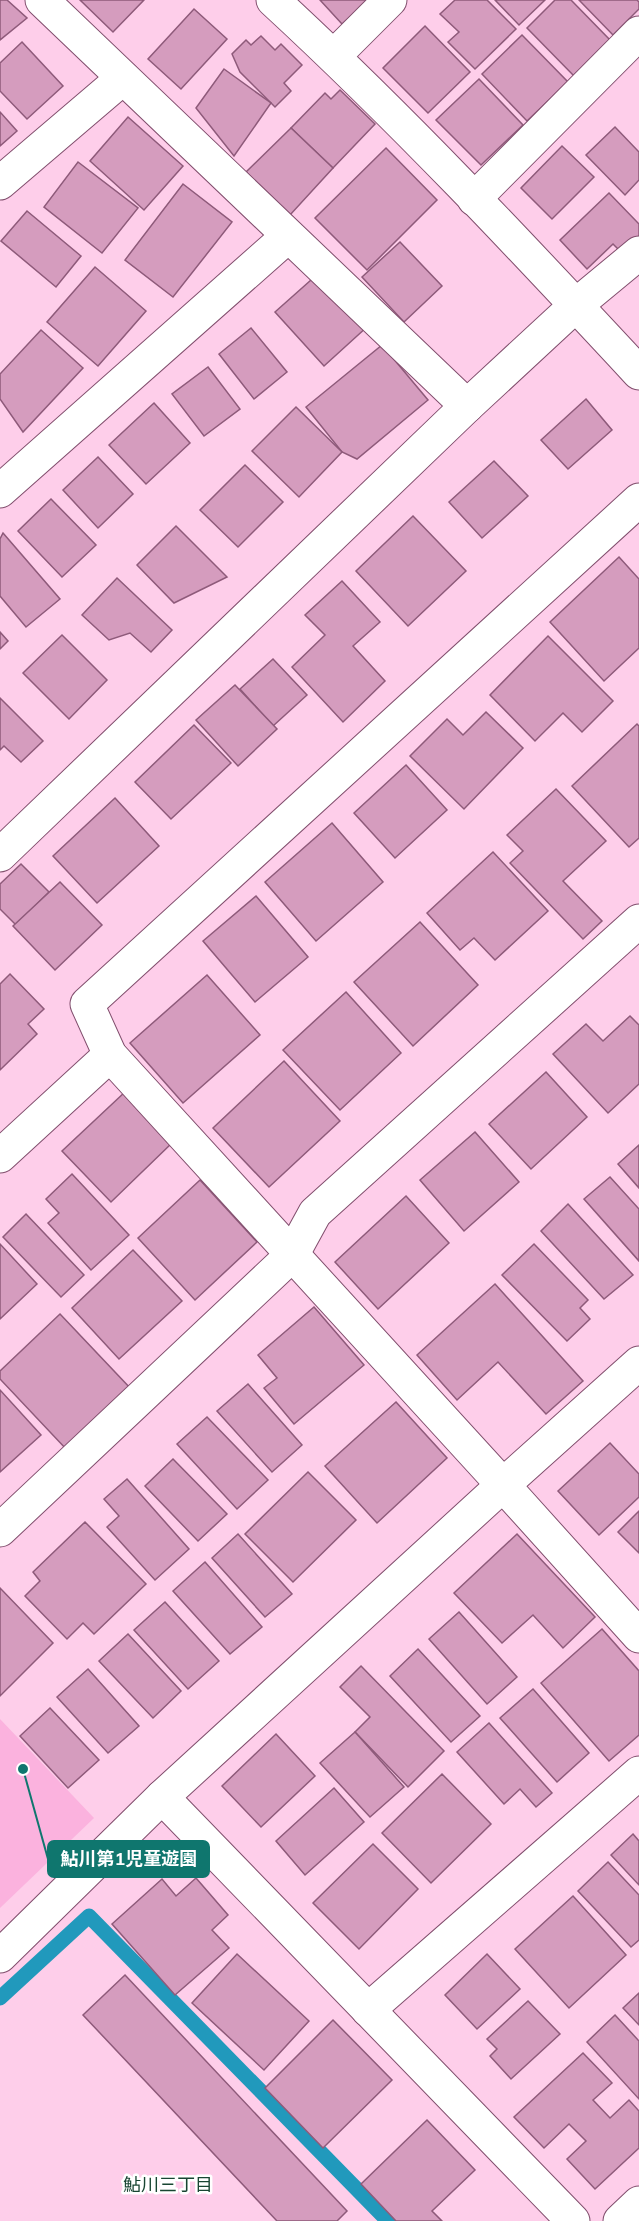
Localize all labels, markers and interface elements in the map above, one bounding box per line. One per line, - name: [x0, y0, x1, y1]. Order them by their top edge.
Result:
- callout: 鮎川第1児童遊園: [48, 1841, 209, 1877]
- text: 鮎川第1児童遊園: [61, 1847, 197, 1870]
- district label: 鮎川三丁目: [123, 2173, 213, 2196]

